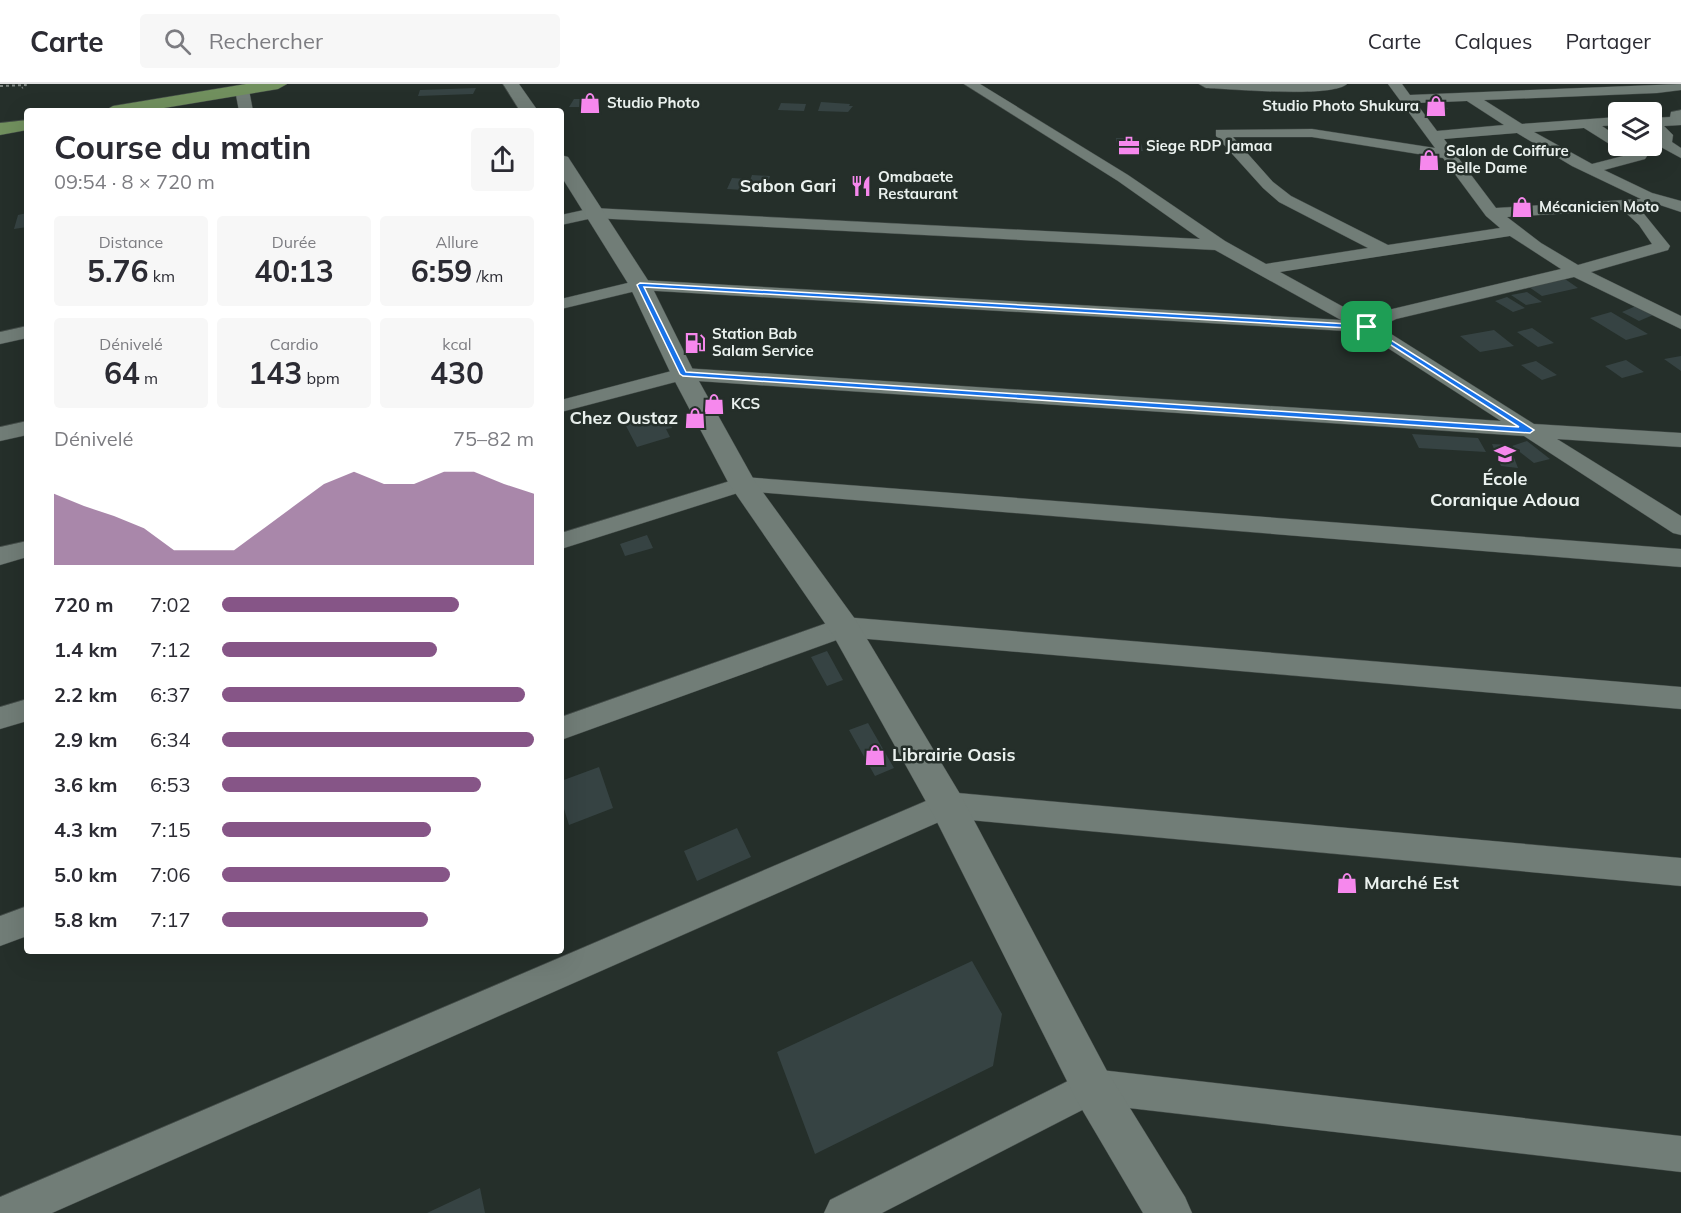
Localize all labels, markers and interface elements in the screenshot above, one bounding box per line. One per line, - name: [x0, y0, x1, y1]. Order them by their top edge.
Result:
- search box: [140, 14, 560, 68]
- text: Carte: [30, 24, 104, 59]
- icon: search: [161, 25, 194, 58]
- text: Rechercher: [209, 27, 323, 55]
- text: Carte: [1368, 28, 1421, 54]
- text: Calques: [1454, 28, 1532, 54]
- text: Partager: [1565, 28, 1651, 54]
- shop icon: Studio Photo: [578, 91, 602, 115]
- place label: Studio Photo: [607, 93, 700, 112]
- shop icon: Studio Photo Shukura: [1424, 94, 1448, 118]
- place label: Studio Photo Shukura: [1262, 96, 1419, 115]
- map controls: [1608, 102, 1662, 156]
- button: layers: [1608, 102, 1662, 156]
- text: Course du matin: [54, 126, 311, 167]
- button: share: [471, 128, 534, 191]
- office icon: Siege RDP Jamaa: [1117, 134, 1141, 158]
- place label: Siege RDP Jamaa: [1146, 136, 1272, 155]
- place label: Salon de Coiffure Belle Dame: [1446, 141, 1569, 177]
- shop icon: Salon de Coiffure Belle Dame: [1417, 148, 1441, 172]
- place label: Omabaete Restaurant: [878, 167, 958, 203]
- text: 09:54 · 8 × 720 m: [54, 169, 215, 194]
- district label: Sabon Gari: [740, 174, 836, 197]
- restaurant icon: Omabaete Restaurant: [849, 174, 873, 198]
- shop icon: Mécanicien Moto: [1510, 195, 1534, 219]
- place label: Mécanicien Moto: [1539, 197, 1659, 216]
- text: Distance: [99, 232, 163, 252]
- text: Durée: [272, 232, 316, 252]
- text: Allure: [435, 232, 479, 252]
- text: 5.76: [87, 252, 148, 290]
- text: 40:13: [254, 252, 334, 290]
- text: 6:59: [411, 252, 472, 290]
- text: km: [148, 266, 175, 286]
- text: /km: [472, 266, 503, 286]
- pin: [1341, 301, 1392, 352]
- icon: arrive: [1350, 310, 1383, 343]
- place label: Station Bab Salam Service: [712, 324, 814, 360]
- fuel station icon: Station Bab Salam Service: [683, 331, 707, 355]
- text: Dénivelé: [99, 334, 163, 354]
- text: Cardio: [270, 334, 318, 354]
- text: kcal: [442, 334, 472, 354]
- text: 64: [104, 354, 140, 392]
- text: 143: [248, 354, 302, 392]
- text: 430: [430, 354, 484, 392]
- text: m: [140, 368, 158, 388]
- text: bpm: [302, 368, 340, 388]
- shop icon: KCS: [702, 392, 726, 416]
- place label: KCS: [731, 394, 761, 413]
- place label: Chez Oustaz: [569, 406, 678, 429]
- shop icon: Chez Oustaz: [683, 406, 707, 430]
- text: Dénivelé: [54, 426, 133, 451]
- text: 75–82 m: [453, 426, 534, 451]
- school or university icon: École Coranique Adoua: [1493, 442, 1517, 466]
- place label: École Coranique Adoua: [1430, 467, 1580, 511]
- text: 720 m: [54, 592, 113, 617]
- text: 7:02: [150, 592, 191, 617]
- text: 1.4 km: [54, 637, 117, 662]
- text: 7:12: [150, 637, 191, 662]
- text: 2.2 km: [54, 682, 117, 707]
- text: 6:37: [150, 682, 191, 707]
- text: 2.9 km: [54, 727, 117, 752]
- text: 6:34: [150, 727, 191, 752]
- shop icon: Librairie Oasis: [863, 743, 887, 767]
- place label: Librairie Oasis: [892, 743, 1015, 766]
- text: 3.6 km: [54, 772, 117, 797]
- text: 6:53: [150, 772, 191, 797]
- text: 4.3 km: [54, 817, 117, 842]
- text: 7:15: [150, 817, 191, 842]
- text: 5.0 km: [54, 862, 117, 887]
- text: 7:06: [150, 862, 191, 887]
- shop icon: Marché Est: [1335, 871, 1359, 895]
- place label: Marché Est: [1364, 871, 1459, 894]
- text: 5.8 km: [54, 907, 117, 932]
- text: 7:17: [150, 907, 191, 932]

